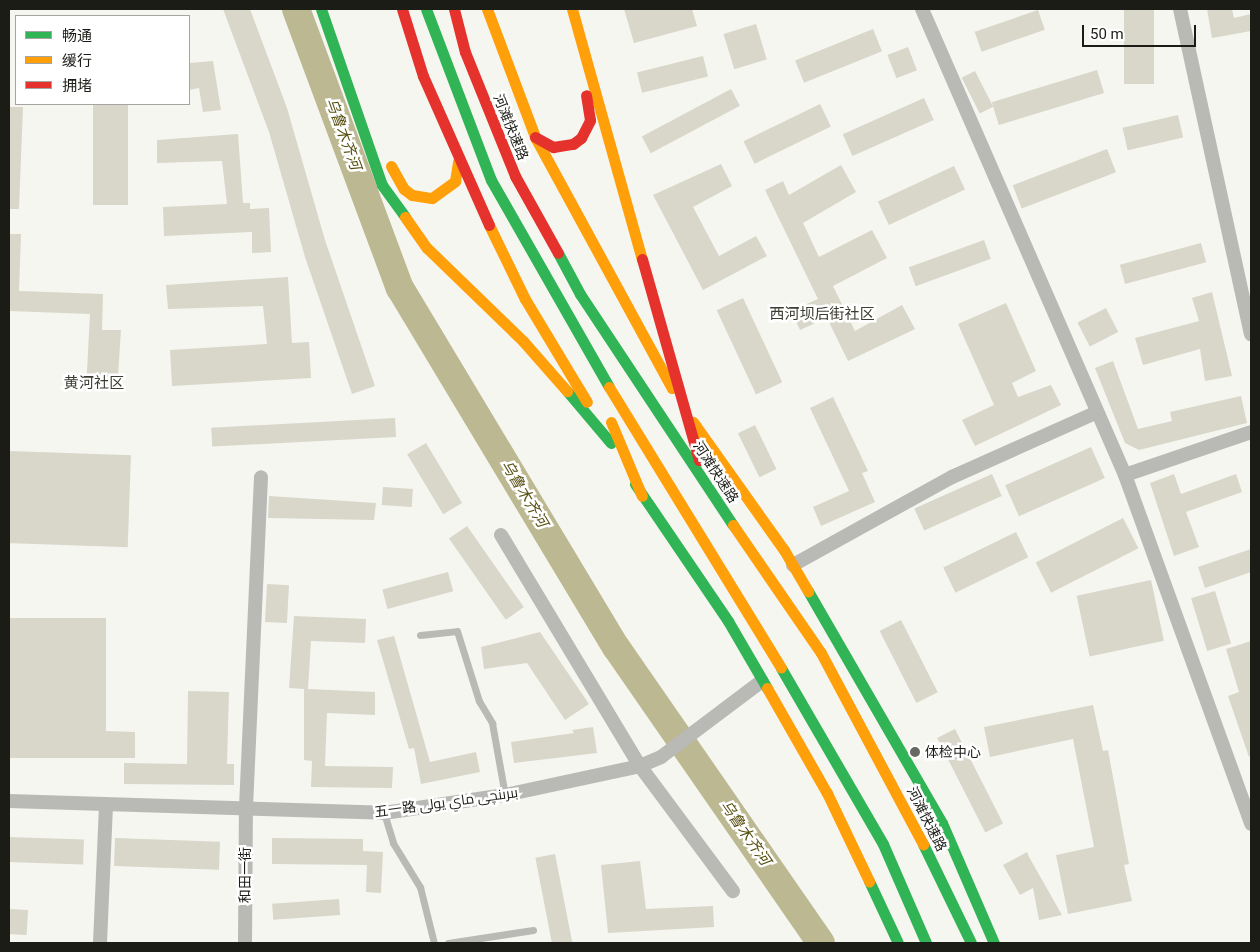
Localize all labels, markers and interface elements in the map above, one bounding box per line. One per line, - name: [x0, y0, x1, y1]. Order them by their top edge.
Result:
- legend: [15, 15, 190, 105]
- scale bar: [1085, 15, 1199, 47]
- text: 50 m: [1090, 25, 1124, 43]
- text: 畅通: [62, 27, 92, 45]
- text: 缓行: [62, 52, 92, 70]
- text: 拥堵: [62, 77, 92, 95]
- street label: 河滩快速路: [490, 91, 532, 163]
- water label: 乌鲁木齐河: [322, 96, 364, 172]
- district label: 西河坝后街社区: [770, 306, 874, 324]
- district label: 黄河社区: [64, 375, 124, 393]
- street label: 河滩快速路: [690, 438, 742, 506]
- water label: 乌鲁木齐河: [497, 457, 551, 531]
- place label: 体检中心: [925, 744, 981, 760]
- marker: 体检中心: [909, 746, 921, 758]
- street label: 五一路 بىرىنچى ماي يولى: [373, 784, 519, 820]
- street label: 河滩快速路: [904, 784, 950, 854]
- water label: 乌鲁木齐河: [716, 797, 774, 869]
- street label: 和田一街: [237, 847, 253, 903]

